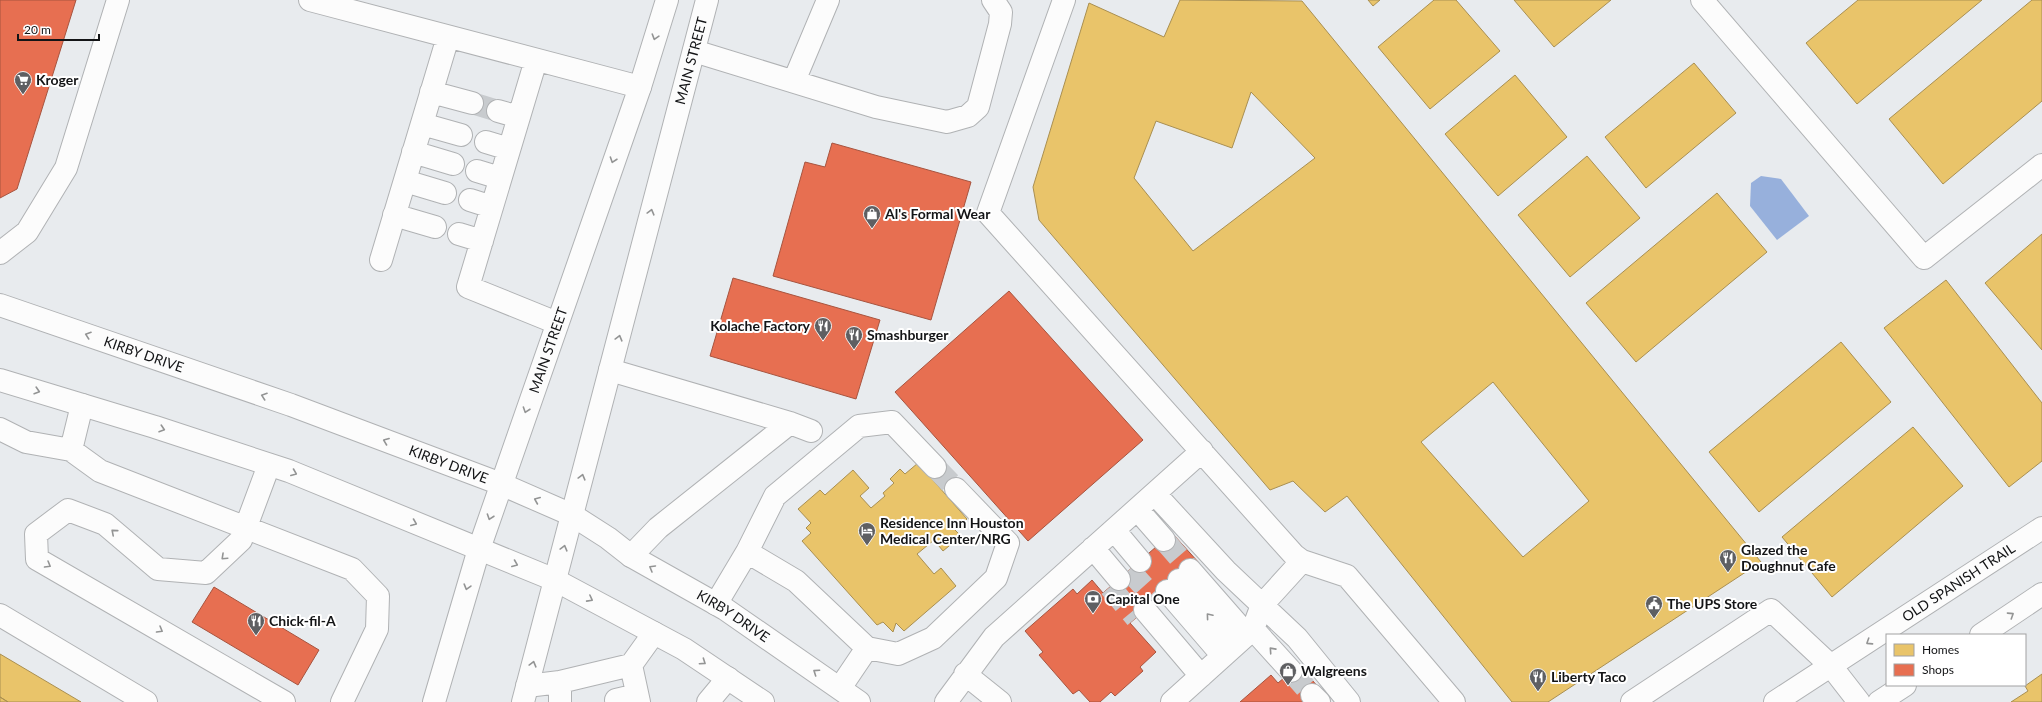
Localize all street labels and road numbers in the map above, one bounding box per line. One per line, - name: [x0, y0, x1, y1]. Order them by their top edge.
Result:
- street label: MAIN STREET: [671, 14, 710, 106]
- street label: MAIN STREET: [525, 304, 571, 395]
- street label: KIRBY DRIVE: [102, 332, 186, 376]
- street label: KIRBY DRIVE: [407, 441, 491, 486]
- street label: OLD SPANISH TRAIL: [1899, 539, 2018, 625]
- street label: KIRBY DRIVE: [694, 586, 773, 645]

